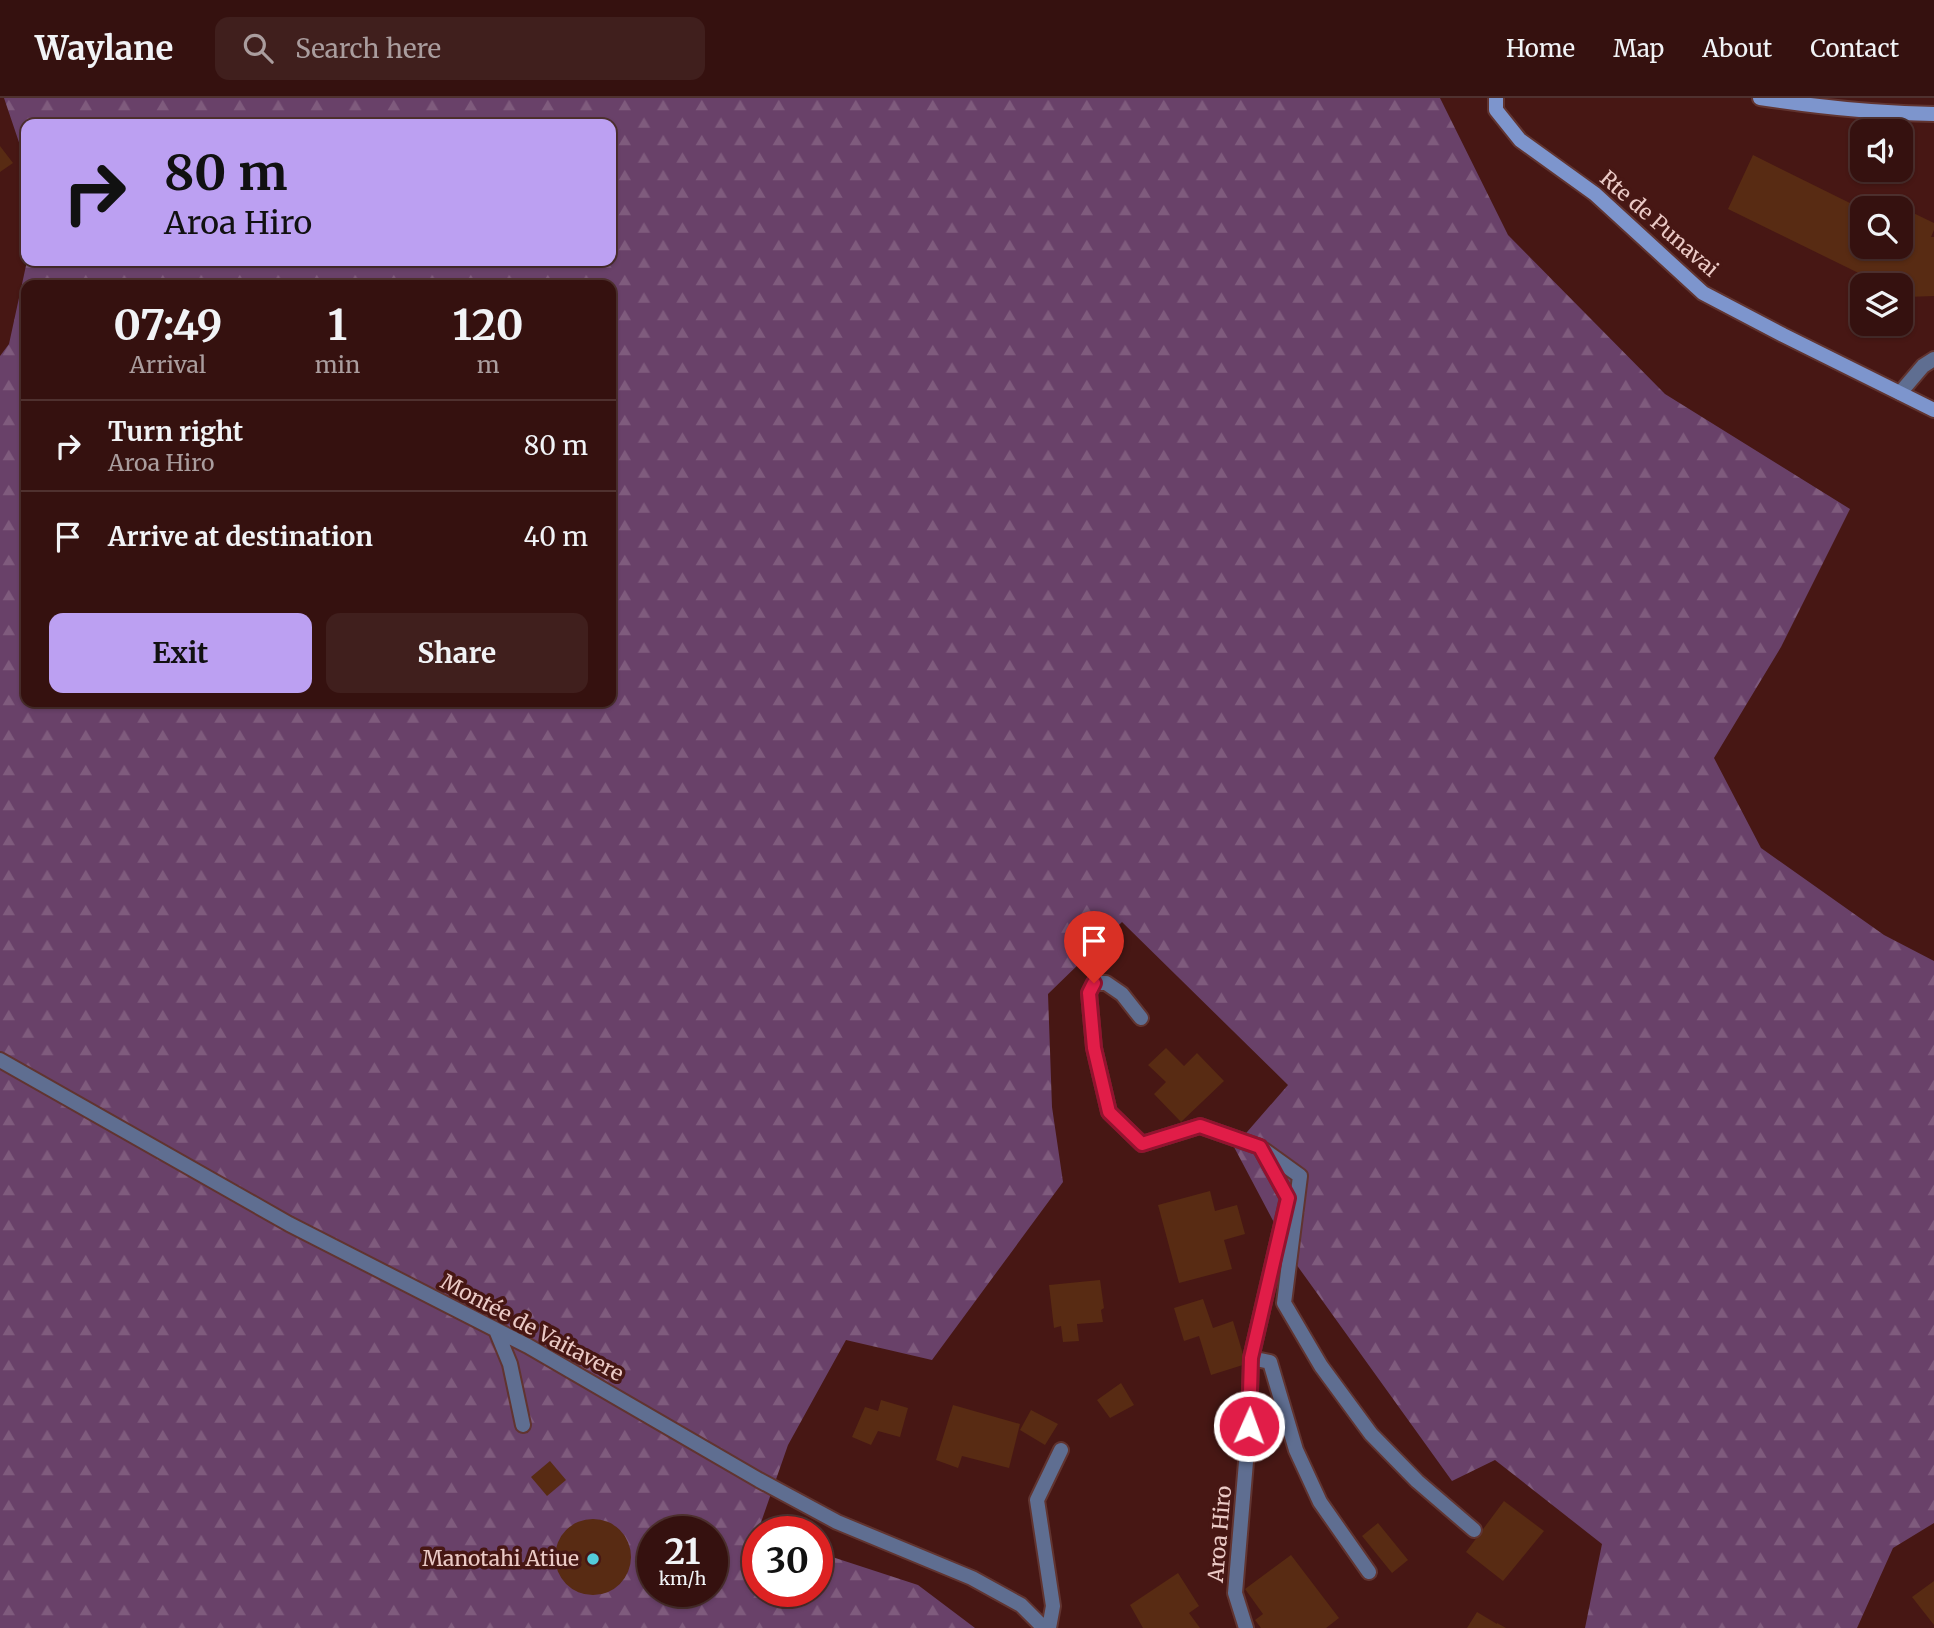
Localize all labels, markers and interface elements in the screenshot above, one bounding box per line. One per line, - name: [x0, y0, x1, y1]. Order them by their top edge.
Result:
- search box: [215, 17, 705, 80]
- text: Waylane: [35, 28, 173, 69]
- icon: search: [239, 29, 277, 67]
- text: Search here: [295, 32, 441, 65]
- text: Home: [1506, 33, 1575, 64]
- text: Map: [1613, 33, 1664, 64]
- text: About: [1702, 33, 1772, 64]
- text: Contact: [1810, 33, 1899, 64]
- map controls: [1850, 119, 1913, 336]
- button: sound: [1850, 119, 1913, 182]
- text: 80 m: [164, 142, 287, 203]
- icon: right: [49, 147, 140, 238]
- street label: Rte de Punavai: [1594, 165, 1724, 283]
- button: search: [1850, 196, 1913, 259]
- text: Aroa Hiro: [164, 203, 312, 243]
- button: layers: [1850, 273, 1913, 336]
- text: 07:49: [113, 299, 222, 351]
- text: 1: [328, 299, 347, 351]
- text: 120: [453, 299, 524, 351]
- text: Arrival: [129, 350, 206, 379]
- text: min: [315, 350, 360, 379]
- text: m: [477, 350, 500, 379]
- text: Turn right: [108, 415, 243, 448]
- icon: right: [49, 427, 87, 465]
- text: 80 m: [524, 429, 588, 462]
- text: Aroa Hiro: [108, 448, 214, 477]
- icon: arrive: [49, 518, 87, 556]
- text: Arrive at destination: [108, 520, 373, 553]
- text: 40 m: [524, 520, 588, 553]
- button: Exit: [49, 613, 312, 693]
- button: Share: [326, 613, 588, 693]
- pin: [1064, 911, 1124, 983]
- icon: arrive: [1075, 922, 1113, 960]
- street label: Montée de Vaitavere: [436, 1268, 628, 1387]
- position arrow: [1212, 1389, 1286, 1463]
- street label: Aroa Hiro: [1202, 1484, 1237, 1585]
- speed limit sign: 30: [742, 1516, 833, 1607]
- text: 21: [665, 1530, 700, 1574]
- place label: Manotahi Atiue: [422, 1545, 579, 1572]
- marker: Manotahi Atiue: [585, 1551, 601, 1567]
- text: km/h: [659, 1567, 706, 1590]

